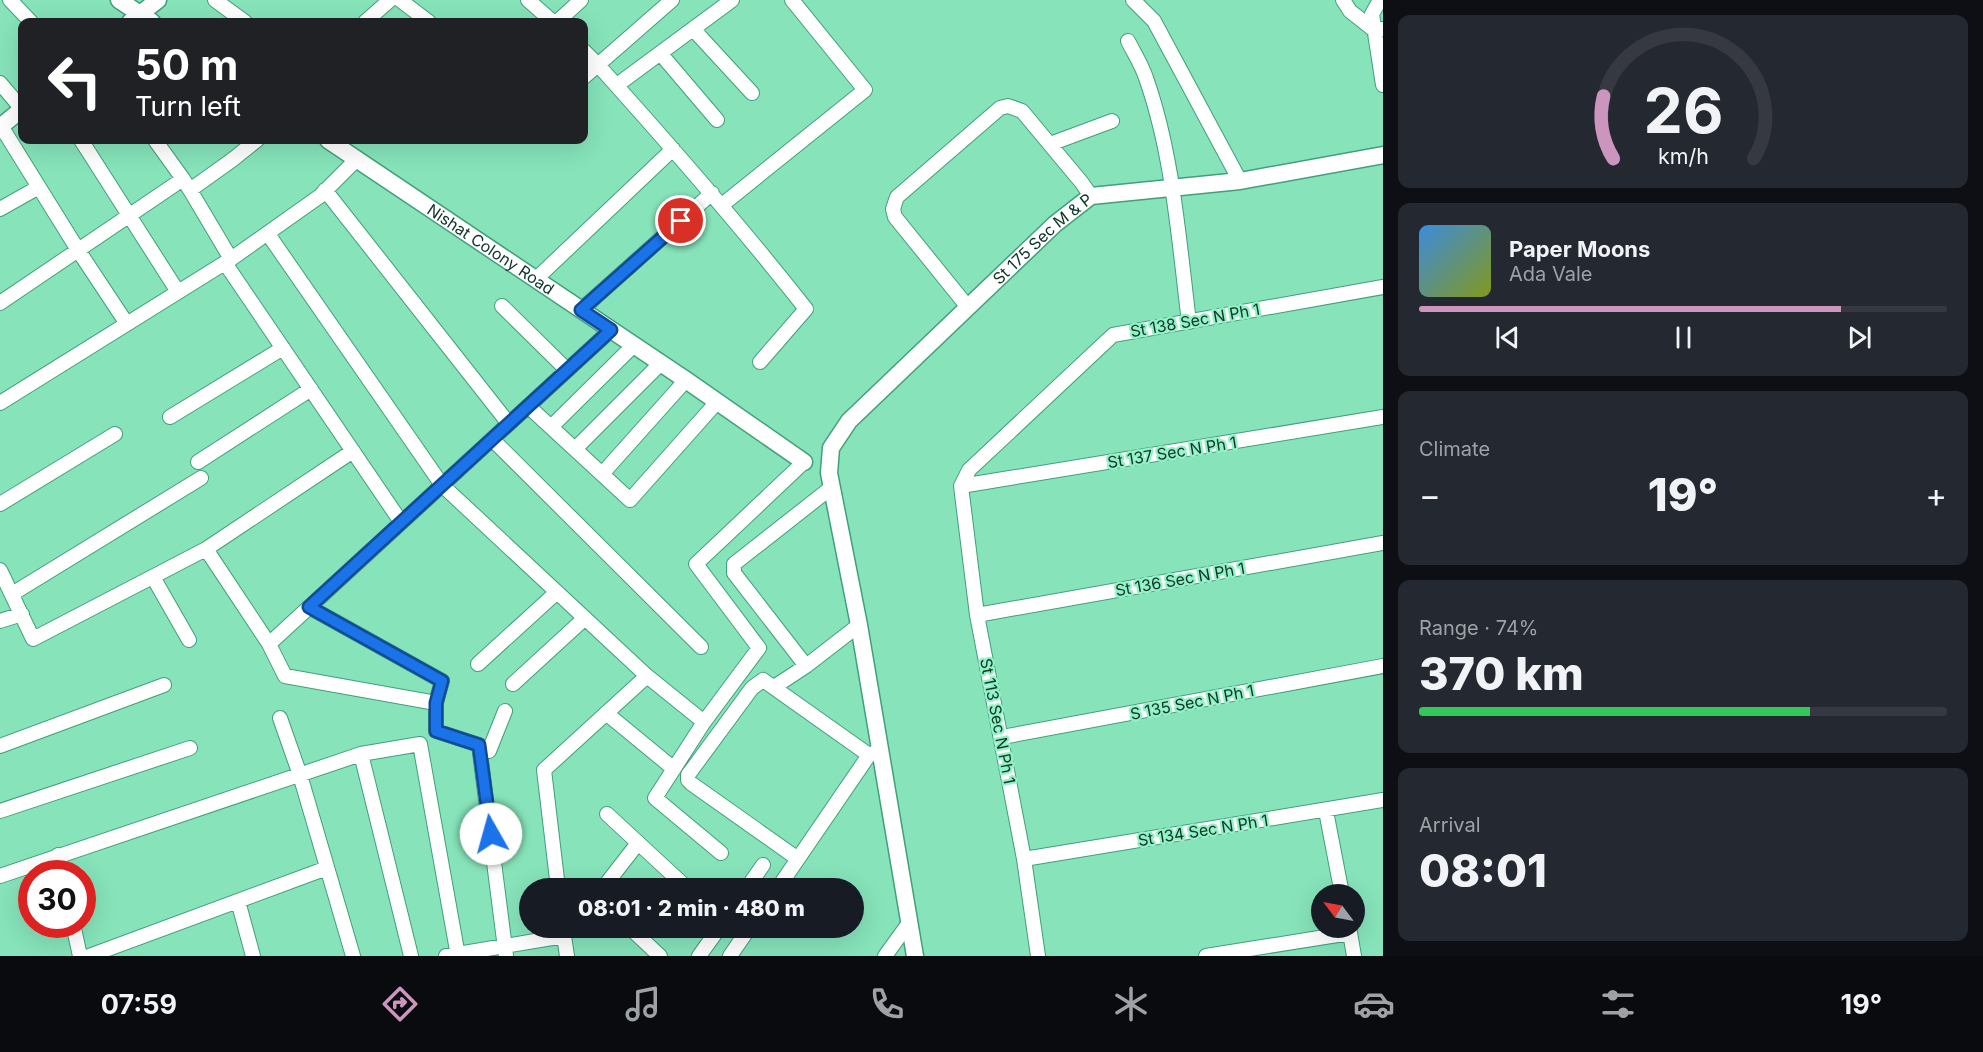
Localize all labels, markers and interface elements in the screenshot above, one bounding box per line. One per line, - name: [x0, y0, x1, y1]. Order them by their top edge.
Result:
- text: 50 m: [135, 39, 238, 90]
- icon: left: [36, 42, 114, 120]
- text: 26: [1643, 73, 1723, 148]
- text: Turn left: [135, 90, 241, 123]
- text: km/h: [1658, 143, 1708, 169]
- street label: St 175 Sec M & P: [988, 189, 1096, 288]
- pin: [655, 195, 706, 246]
- street label: Nishat Colony Road: [424, 199, 558, 299]
- icon: arrive: [664, 204, 697, 237]
- text: Paper Moons: [1509, 236, 1650, 262]
- text: Ada Vale: [1509, 262, 1592, 286]
- street label: St 138 Sec N Ph 1: [1129, 299, 1261, 341]
- icon: previous: [1491, 321, 1524, 354]
- icon: pause: [1667, 321, 1700, 354]
- icon: next: [1843, 321, 1876, 354]
- street label: St 137 Sec N Ph 1: [1106, 432, 1238, 472]
- text: Climate: [1419, 437, 1490, 461]
- text: 19°: [1648, 467, 1718, 522]
- text: −: [1419, 475, 1441, 515]
- text: +: [1925, 475, 1947, 515]
- street label: St 136 Sec N Ph 1: [1114, 558, 1246, 600]
- text: Range · 74%: [1419, 616, 1538, 640]
- text: 370 km: [1419, 646, 1584, 701]
- street label: St 113 Sec N Ph 1: [976, 656, 1020, 786]
- street label: S 135 Sec N Ph 1: [1128, 680, 1256, 724]
- position arrow: [459, 802, 523, 866]
- street label: St 134 Sec N Ph 1: [1136, 810, 1270, 850]
- text: Arrival: [1419, 813, 1481, 837]
- text: 08:01: [1419, 843, 1547, 898]
- speed limit sign: 30: [18, 860, 96, 938]
- north arrow: [1311, 884, 1365, 938]
- map controls: [1311, 884, 1365, 938]
- text: 08:01 · 2 min · 480 m: [578, 895, 805, 921]
- icon: directions: [379, 983, 421, 1025]
- icon: music: [622, 983, 664, 1025]
- icon: phone: [866, 983, 908, 1025]
- icon: climate: [1110, 983, 1152, 1025]
- icon: car: [1353, 983, 1395, 1025]
- icon: filters: [1597, 983, 1639, 1025]
- text: 07:59: [101, 988, 177, 1021]
- text: 19°: [1841, 988, 1882, 1021]

